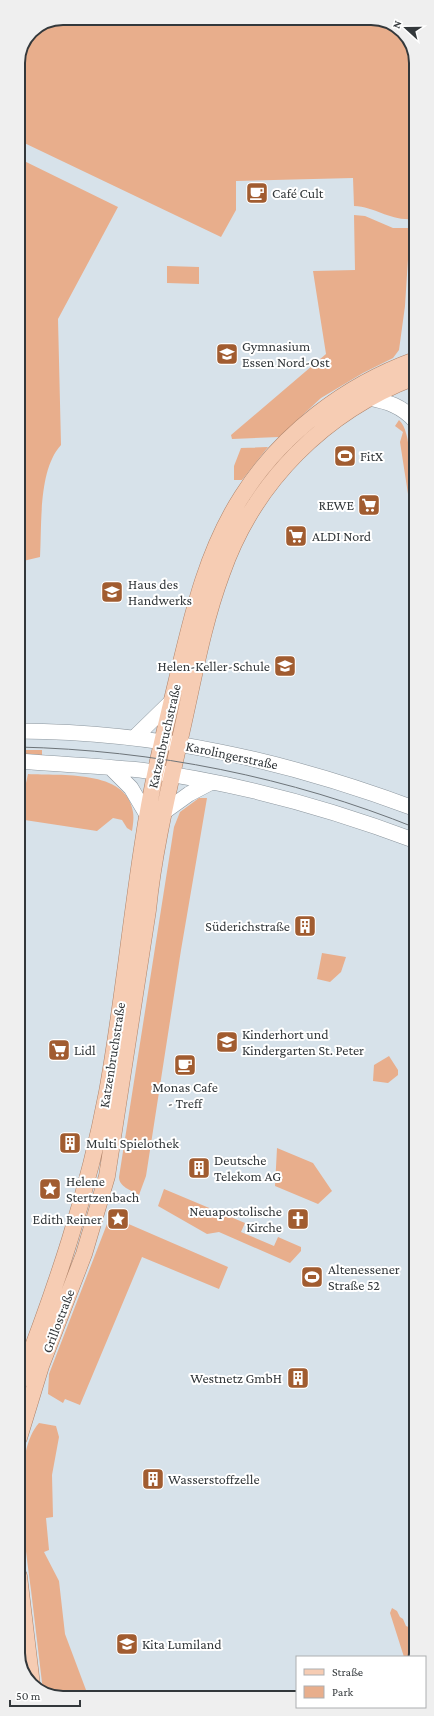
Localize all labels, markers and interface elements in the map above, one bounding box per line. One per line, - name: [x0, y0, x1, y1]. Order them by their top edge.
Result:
- north arrow: [386, 8, 426, 48]
- text: N: [390, 18, 404, 30]
- cafe icon: Café Cult: [244, 180, 270, 206]
- place label: Café Cult: [272, 185, 324, 201]
- place label: Gymnasium Essen Nord-Ost: [242, 338, 330, 370]
- school or university icon: Gymnasium Essen Nord-Ost: [214, 341, 240, 367]
- sports icon: FitX: [332, 443, 358, 469]
- place label: FitX: [360, 448, 383, 464]
- supermarket icon: REWE: [356, 492, 382, 518]
- place label: REWE: [318, 497, 354, 513]
- supermarket icon: ALDI Nord: [283, 523, 309, 549]
- place label: ALDI Nord: [312, 528, 372, 544]
- place label: Haus des Handwerks: [128, 576, 192, 608]
- school or university icon: Haus des Handwerks: [99, 579, 125, 605]
- school or university icon: Helen-Keller-Schule: [272, 653, 298, 679]
- place label: Helen-Keller-Schule: [158, 658, 270, 674]
- street label: Katzenbruchstraße: [144, 682, 184, 790]
- street label: Karolingerstraße: [184, 737, 280, 773]
- building icon: Süderichstraße: [292, 913, 318, 939]
- place label: Süderichstraße: [205, 918, 290, 934]
- street label: Katzenbruchstraße: [96, 1001, 128, 1109]
- place label: Kinderhort und Kindergarten St. Peter: [242, 1026, 364, 1058]
- school or university icon: Kinderhort und Kindergarten St. Peter: [214, 1029, 240, 1055]
- supermarket icon: Lidl: [46, 1037, 72, 1063]
- place label: Lidl: [74, 1042, 96, 1058]
- cafe icon: Monas Cafe - Treff: [172, 1052, 198, 1078]
- place label: Monas Cafe - Treff: [152, 1079, 218, 1111]
- building icon: Multi Spielothek: [57, 1130, 83, 1156]
- place label: Multi Spielothek: [86, 1135, 179, 1151]
- place label: Deutsche Telekom AG: [214, 1152, 281, 1184]
- building icon: Deutsche Telekom AG: [186, 1155, 212, 1181]
- place label: Helene Stertzenbach: [66, 1173, 140, 1205]
- place icon: Helene Stertzenbach: [37, 1176, 63, 1202]
- place label: Neuapostolische Kirche: [189, 1203, 282, 1235]
- place icon: Edith Reiner: [105, 1206, 131, 1232]
- church icon: Neuapostolische Kirche: [285, 1206, 311, 1232]
- place label: Edith Reiner: [33, 1211, 102, 1227]
- place label: Altenessener Straße 52: [328, 1261, 400, 1293]
- sports icon: Altenessener Straße 52: [299, 1264, 325, 1290]
- street label: Grillostraße: [39, 1287, 77, 1355]
- building icon: Westnetz GmbH: [285, 1365, 311, 1391]
- place label: Westnetz GmbH: [190, 1370, 282, 1386]
- building icon: Wasserstoffzelle: [140, 1466, 166, 1492]
- place label: Wasserstoffzelle: [168, 1471, 260, 1487]
- school or university icon: Kita Lumiland: [114, 1631, 140, 1657]
- place label: Kita Lumiland: [142, 1636, 222, 1652]
- legend: [296, 1656, 426, 1708]
- text: Straße: [332, 1665, 363, 1679]
- scale bar: [10, 1682, 80, 1708]
- text: Park: [332, 1685, 354, 1699]
- text: 50 m: [16, 1689, 41, 1703]

